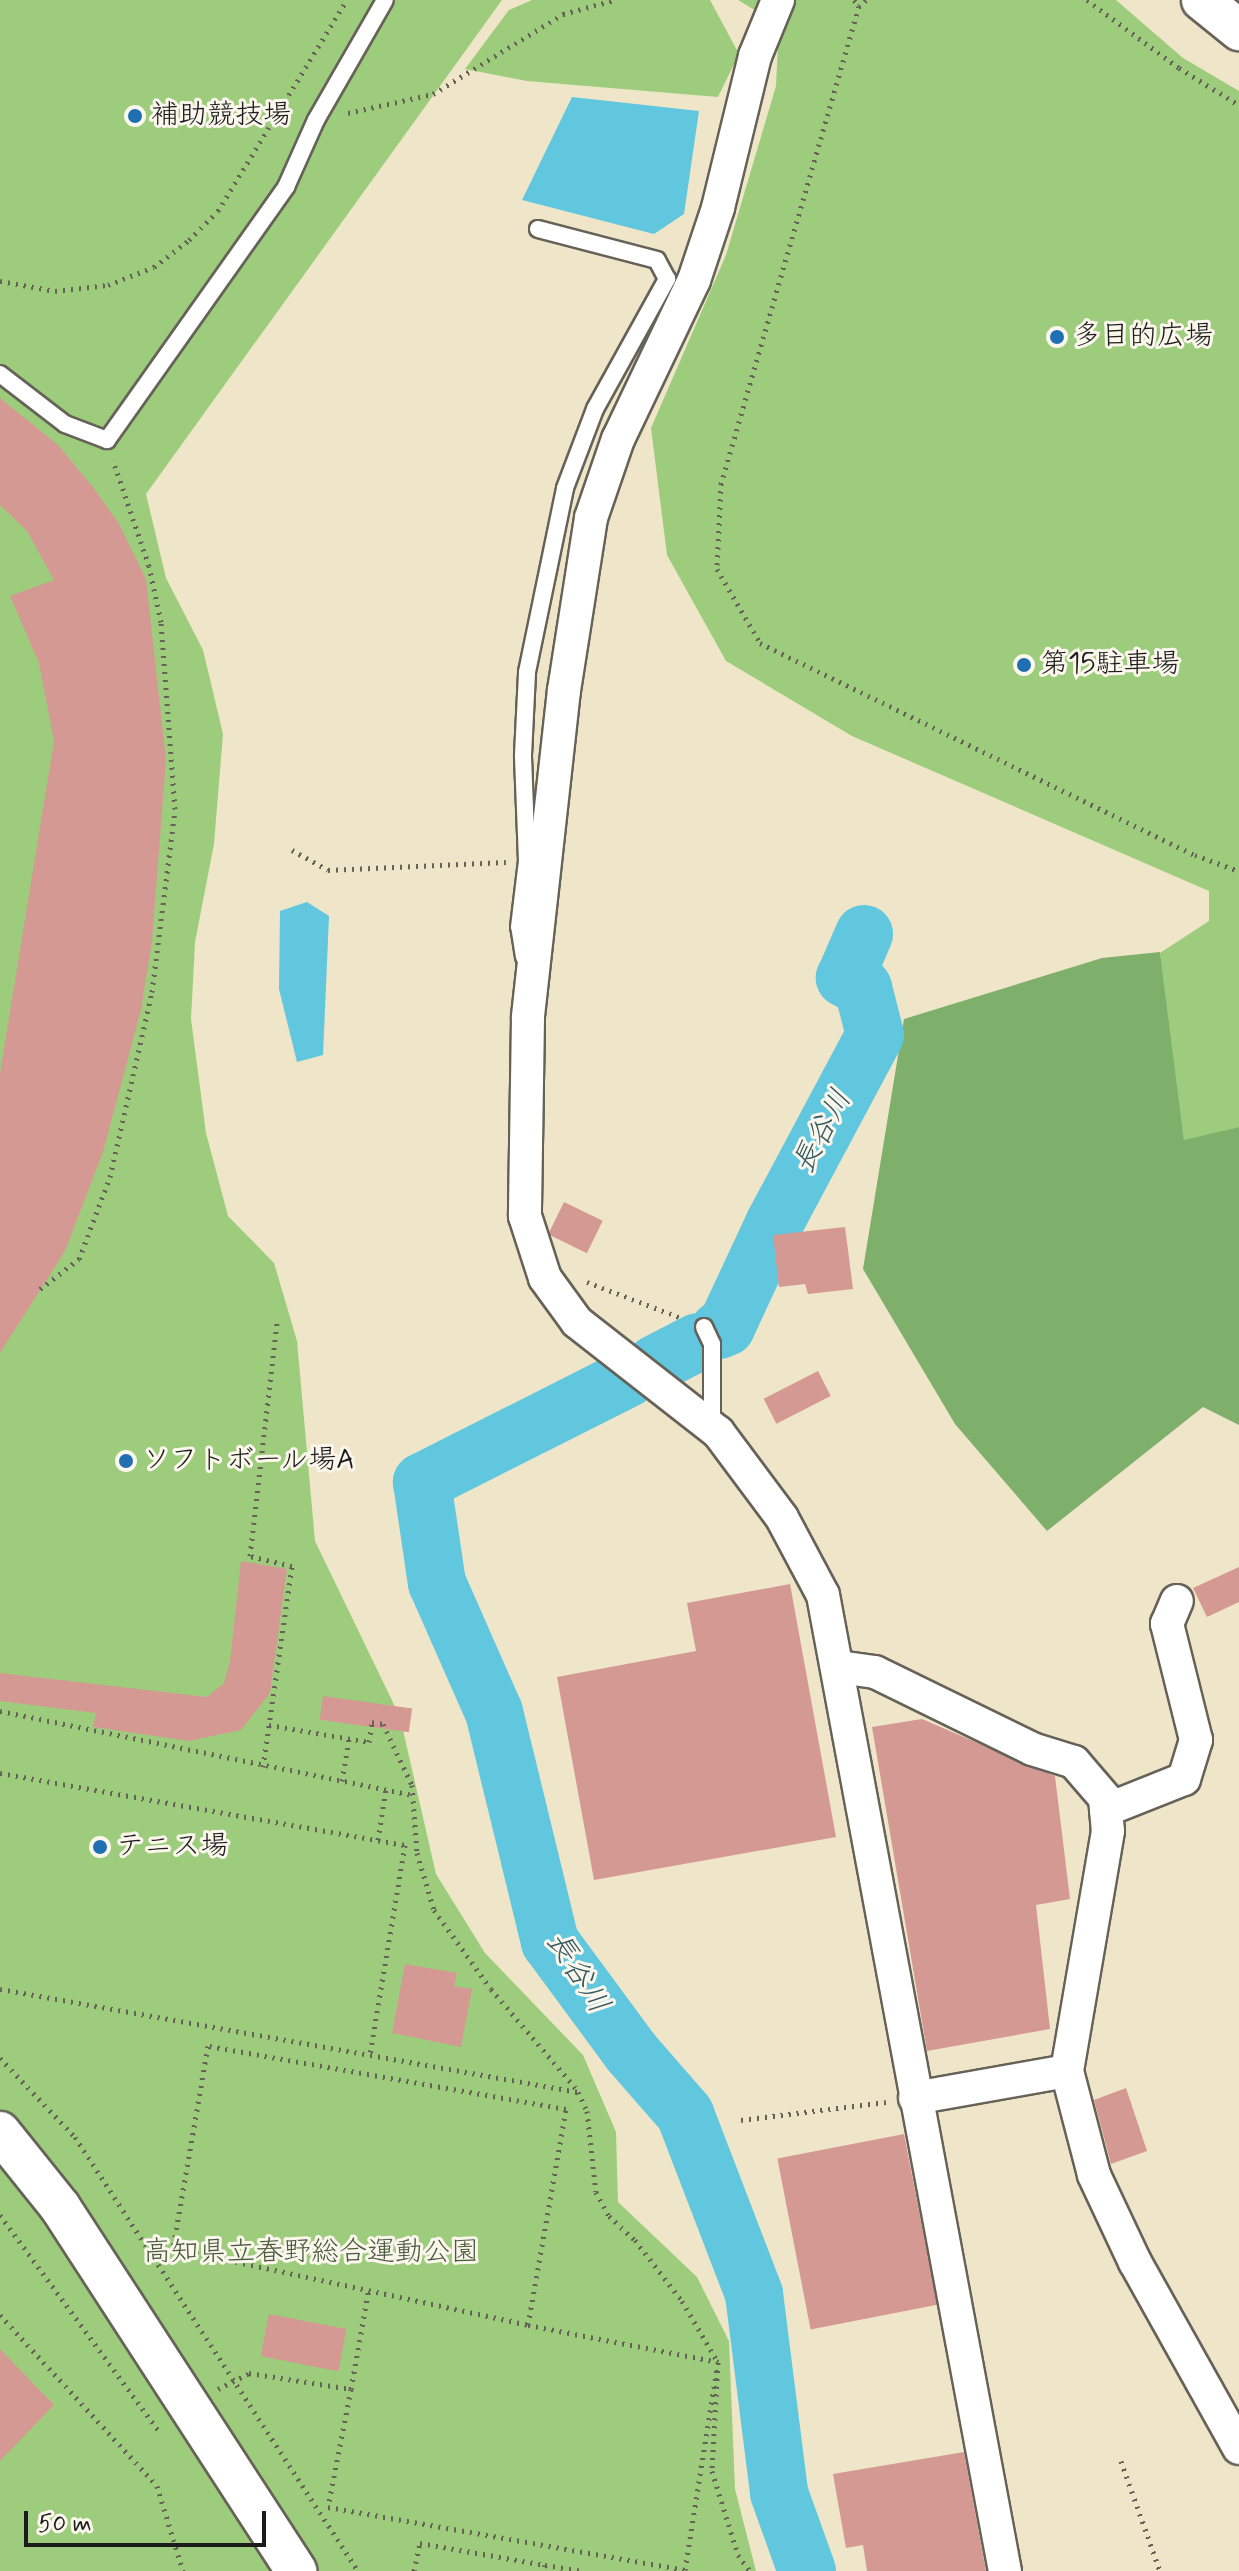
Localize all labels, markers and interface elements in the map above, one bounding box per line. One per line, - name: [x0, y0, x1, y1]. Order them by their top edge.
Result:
- place label: 補助競技場: [151, 99, 291, 133]
- marker: 補助競技場: [126, 107, 144, 125]
- place label: 多目的広場: [1073, 320, 1213, 354]
- marker: 多目的広場: [1048, 328, 1066, 346]
- place label: 第15駐車場: [1040, 648, 1179, 682]
- marker: 第15駐車場: [1015, 656, 1033, 674]
- water label: 長谷川: [786, 1084, 860, 1180]
- place label: ソフトボール場A: [142, 1444, 356, 1478]
- marker: ソフトボール場A: [117, 1452, 135, 1470]
- place label: テニス場: [116, 1830, 228, 1864]
- marker: テニス場: [91, 1838, 109, 1856]
- water label: 長谷川: [538, 1925, 616, 2021]
- park label: 高知県立春野総合運動公園: [143, 2236, 479, 2270]
- scale bar: [28, 2495, 270, 2545]
- text: 50 m: [38, 2509, 92, 2540]

